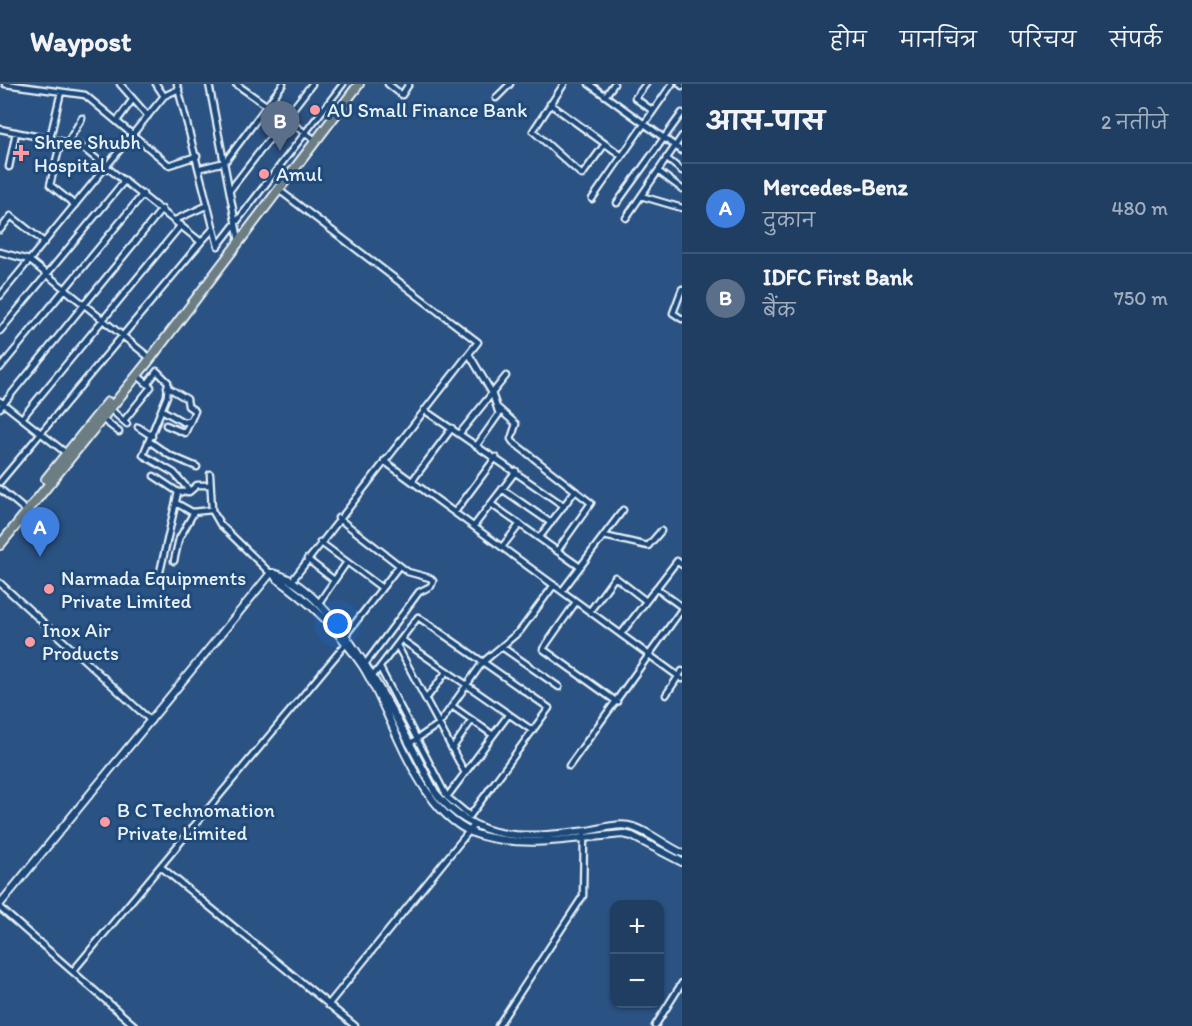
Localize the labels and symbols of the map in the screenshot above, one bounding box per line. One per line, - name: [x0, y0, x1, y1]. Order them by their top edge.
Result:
- place label: AU Small Finance Bank: [327, 98, 527, 122]
- pin: B: [260, 101, 300, 151]
- marker: AU Small Finance Bank: [308, 103, 322, 117]
- place label: Shree Shubh Hospital: [34, 130, 141, 177]
- marker: Shree Shubh Hospital: [12, 144, 30, 162]
- place label: Amul: [276, 162, 323, 186]
- marker: Amul: [257, 167, 271, 181]
- pin: A: [20, 508, 60, 557]
- place label: Narmada Equipments Private Limited: [61, 566, 246, 613]
- marker: Narmada Equipments Private Limited: [42, 582, 56, 596]
- your location: [323, 609, 352, 638]
- place label: Inox Air Products: [42, 618, 119, 665]
- marker: Inox Air Products: [23, 635, 37, 649]
- place label: B C Technomation Private Limited: [117, 798, 275, 845]
- marker: B C Technomation Private Limited: [98, 815, 112, 829]

